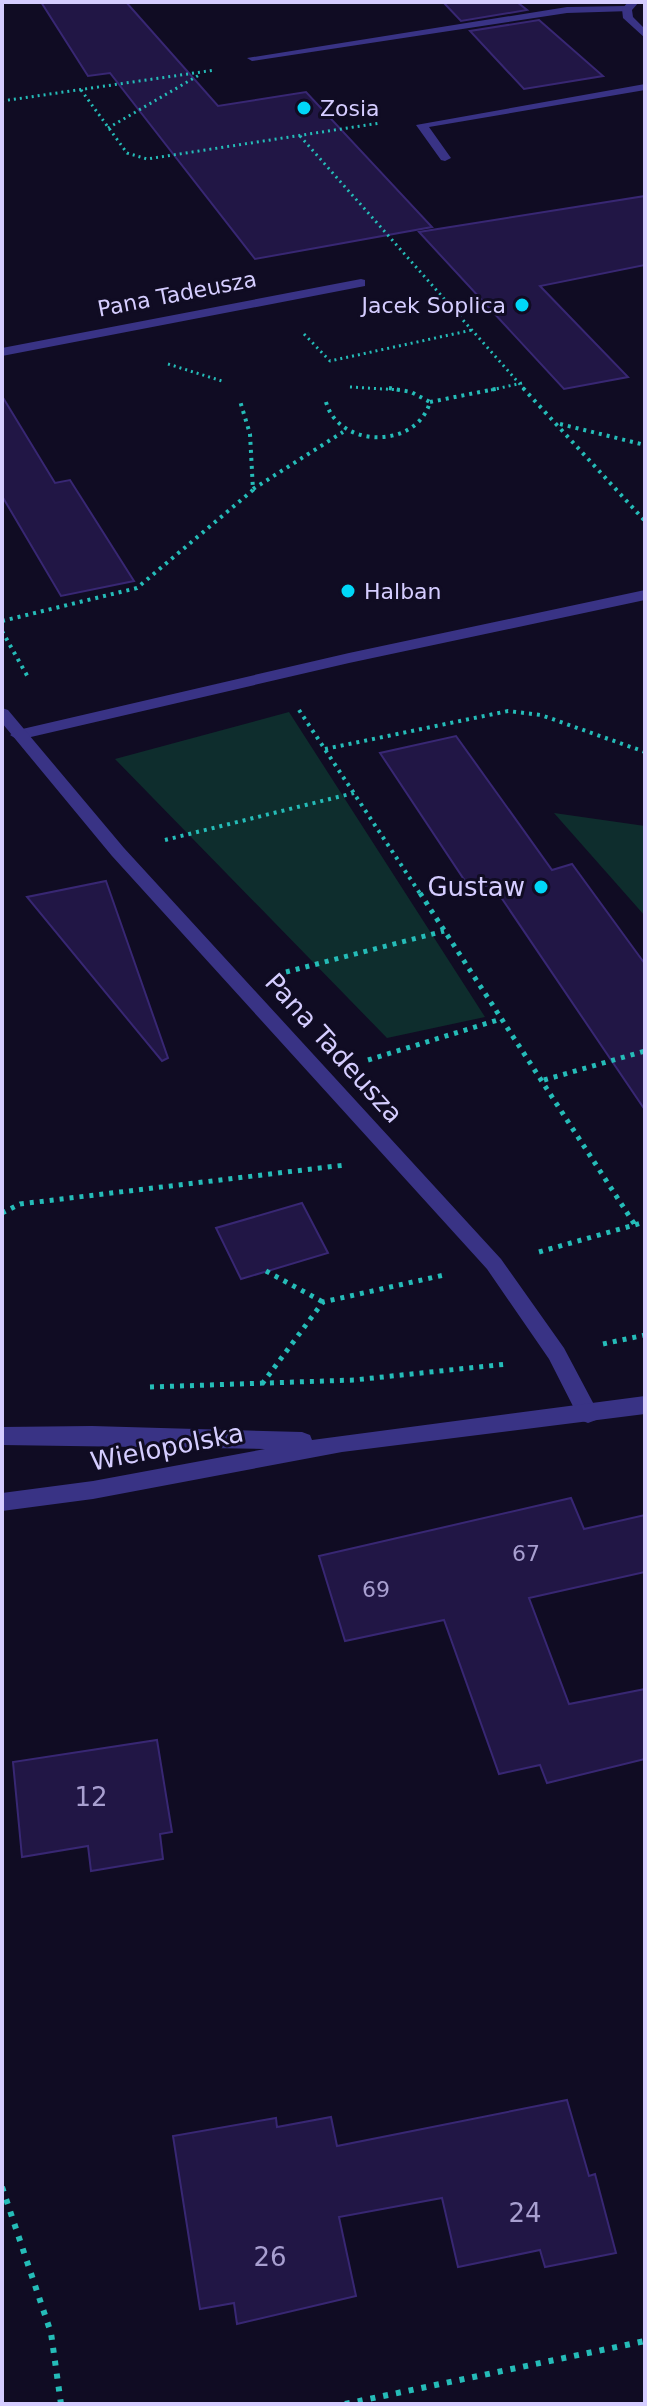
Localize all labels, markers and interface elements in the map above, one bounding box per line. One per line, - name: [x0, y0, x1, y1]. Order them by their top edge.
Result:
- place label: Zosia: [320, 96, 380, 121]
- marker: Zosia: [295, 99, 313, 117]
- street label: Pana Tadeusza: [95, 266, 259, 322]
- place label: Jacek Soplica: [359, 293, 506, 318]
- marker: Jacek Soplica: [513, 296, 531, 314]
- place label: Halban: [364, 579, 442, 604]
- marker: Halban: [339, 582, 357, 600]
- place label: Gustaw: [427, 872, 525, 902]
- marker: Gustaw: [532, 878, 550, 896]
- street label: Pana Tadeusza: [259, 967, 409, 1129]
- street label: Wielopolska: [88, 1417, 246, 1477]
- house number: 67: [512, 1541, 540, 1566]
- house number: 69: [362, 1577, 390, 1602]
- house number: 12: [74, 1782, 108, 1812]
- house number: 24: [508, 2198, 542, 2228]
- house number: 26: [253, 2242, 287, 2272]

